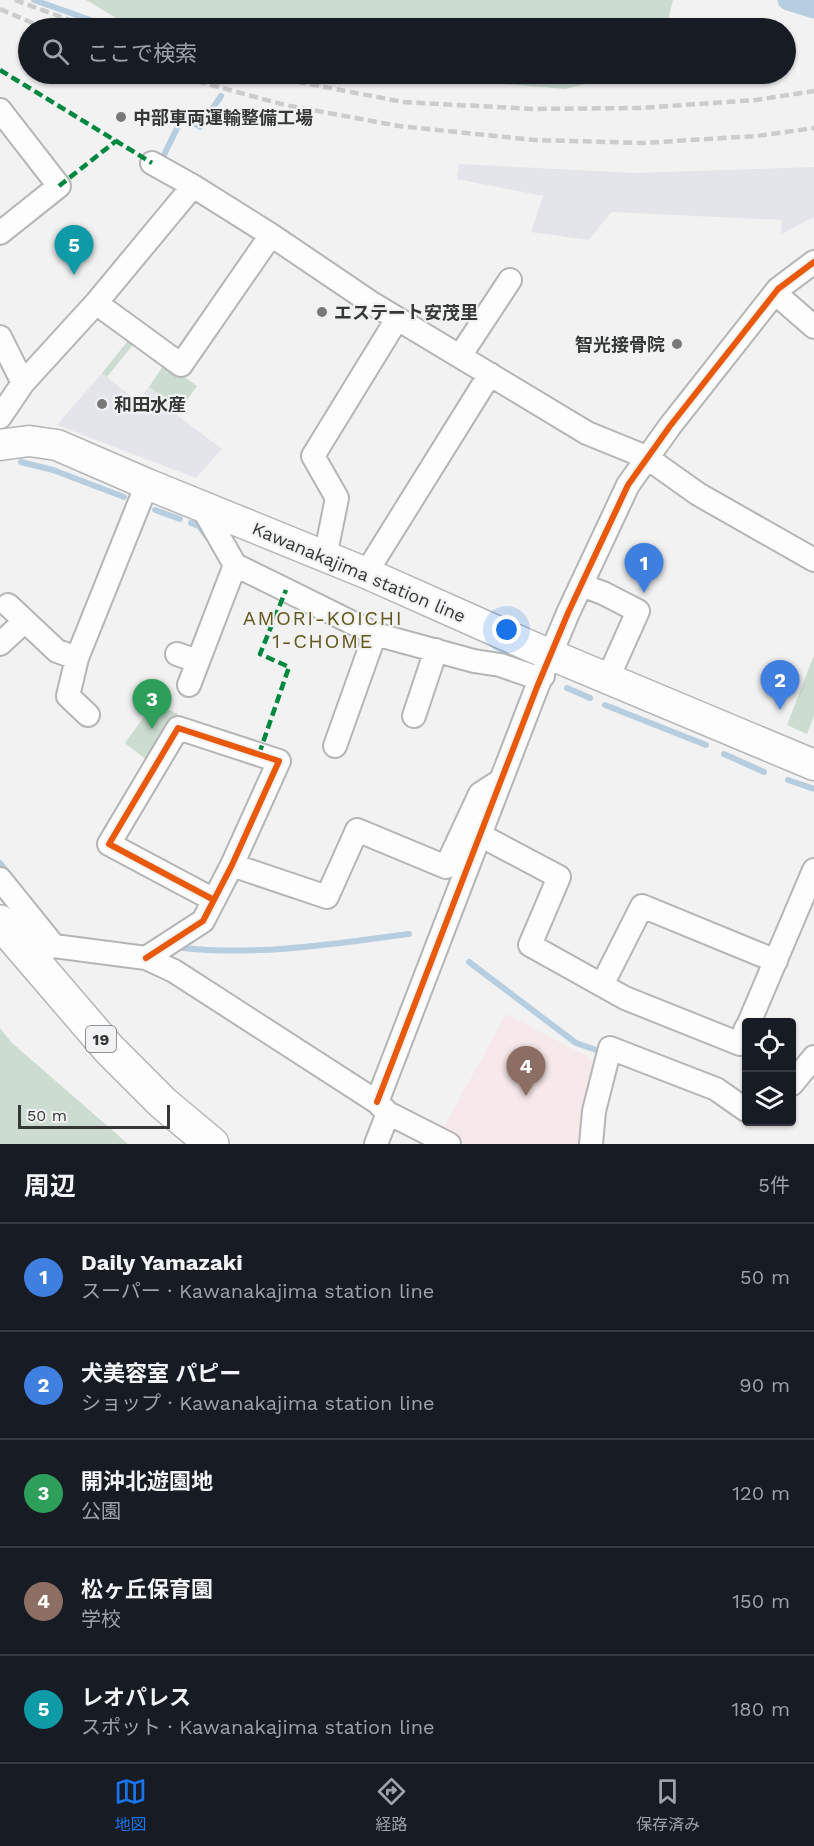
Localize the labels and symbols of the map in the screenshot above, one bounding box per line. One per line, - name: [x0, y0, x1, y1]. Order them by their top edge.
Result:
- place label: 中部車両運輸整備工場: [133, 107, 313, 128]
- marker: 中部車両運輸整備工場: [114, 110, 128, 124]
- pin: 5: [54, 226, 94, 275]
- place label: エステート安茂里: [334, 302, 478, 323]
- marker: エステート安茂里: [315, 305, 329, 319]
- place label: 智光接骨院: [575, 334, 665, 355]
- marker: 智光接骨院: [670, 337, 684, 351]
- place label: 和田水産: [114, 394, 186, 415]
- marker: 和田水産: [95, 397, 109, 411]
- street label: Kawanakajima station line: [249, 517, 469, 627]
- pin: 1: [624, 544, 664, 593]
- district label: AMORI-KOICHI 1-CHOME: [243, 606, 403, 653]
- your location: [492, 615, 521, 644]
- pin: 2: [760, 660, 800, 710]
- pin: 3: [132, 680, 172, 729]
- road number: 19: [86, 1026, 116, 1052]
- pin: 4: [506, 1046, 546, 1096]
- scale bar: [18, 1102, 170, 1130]

